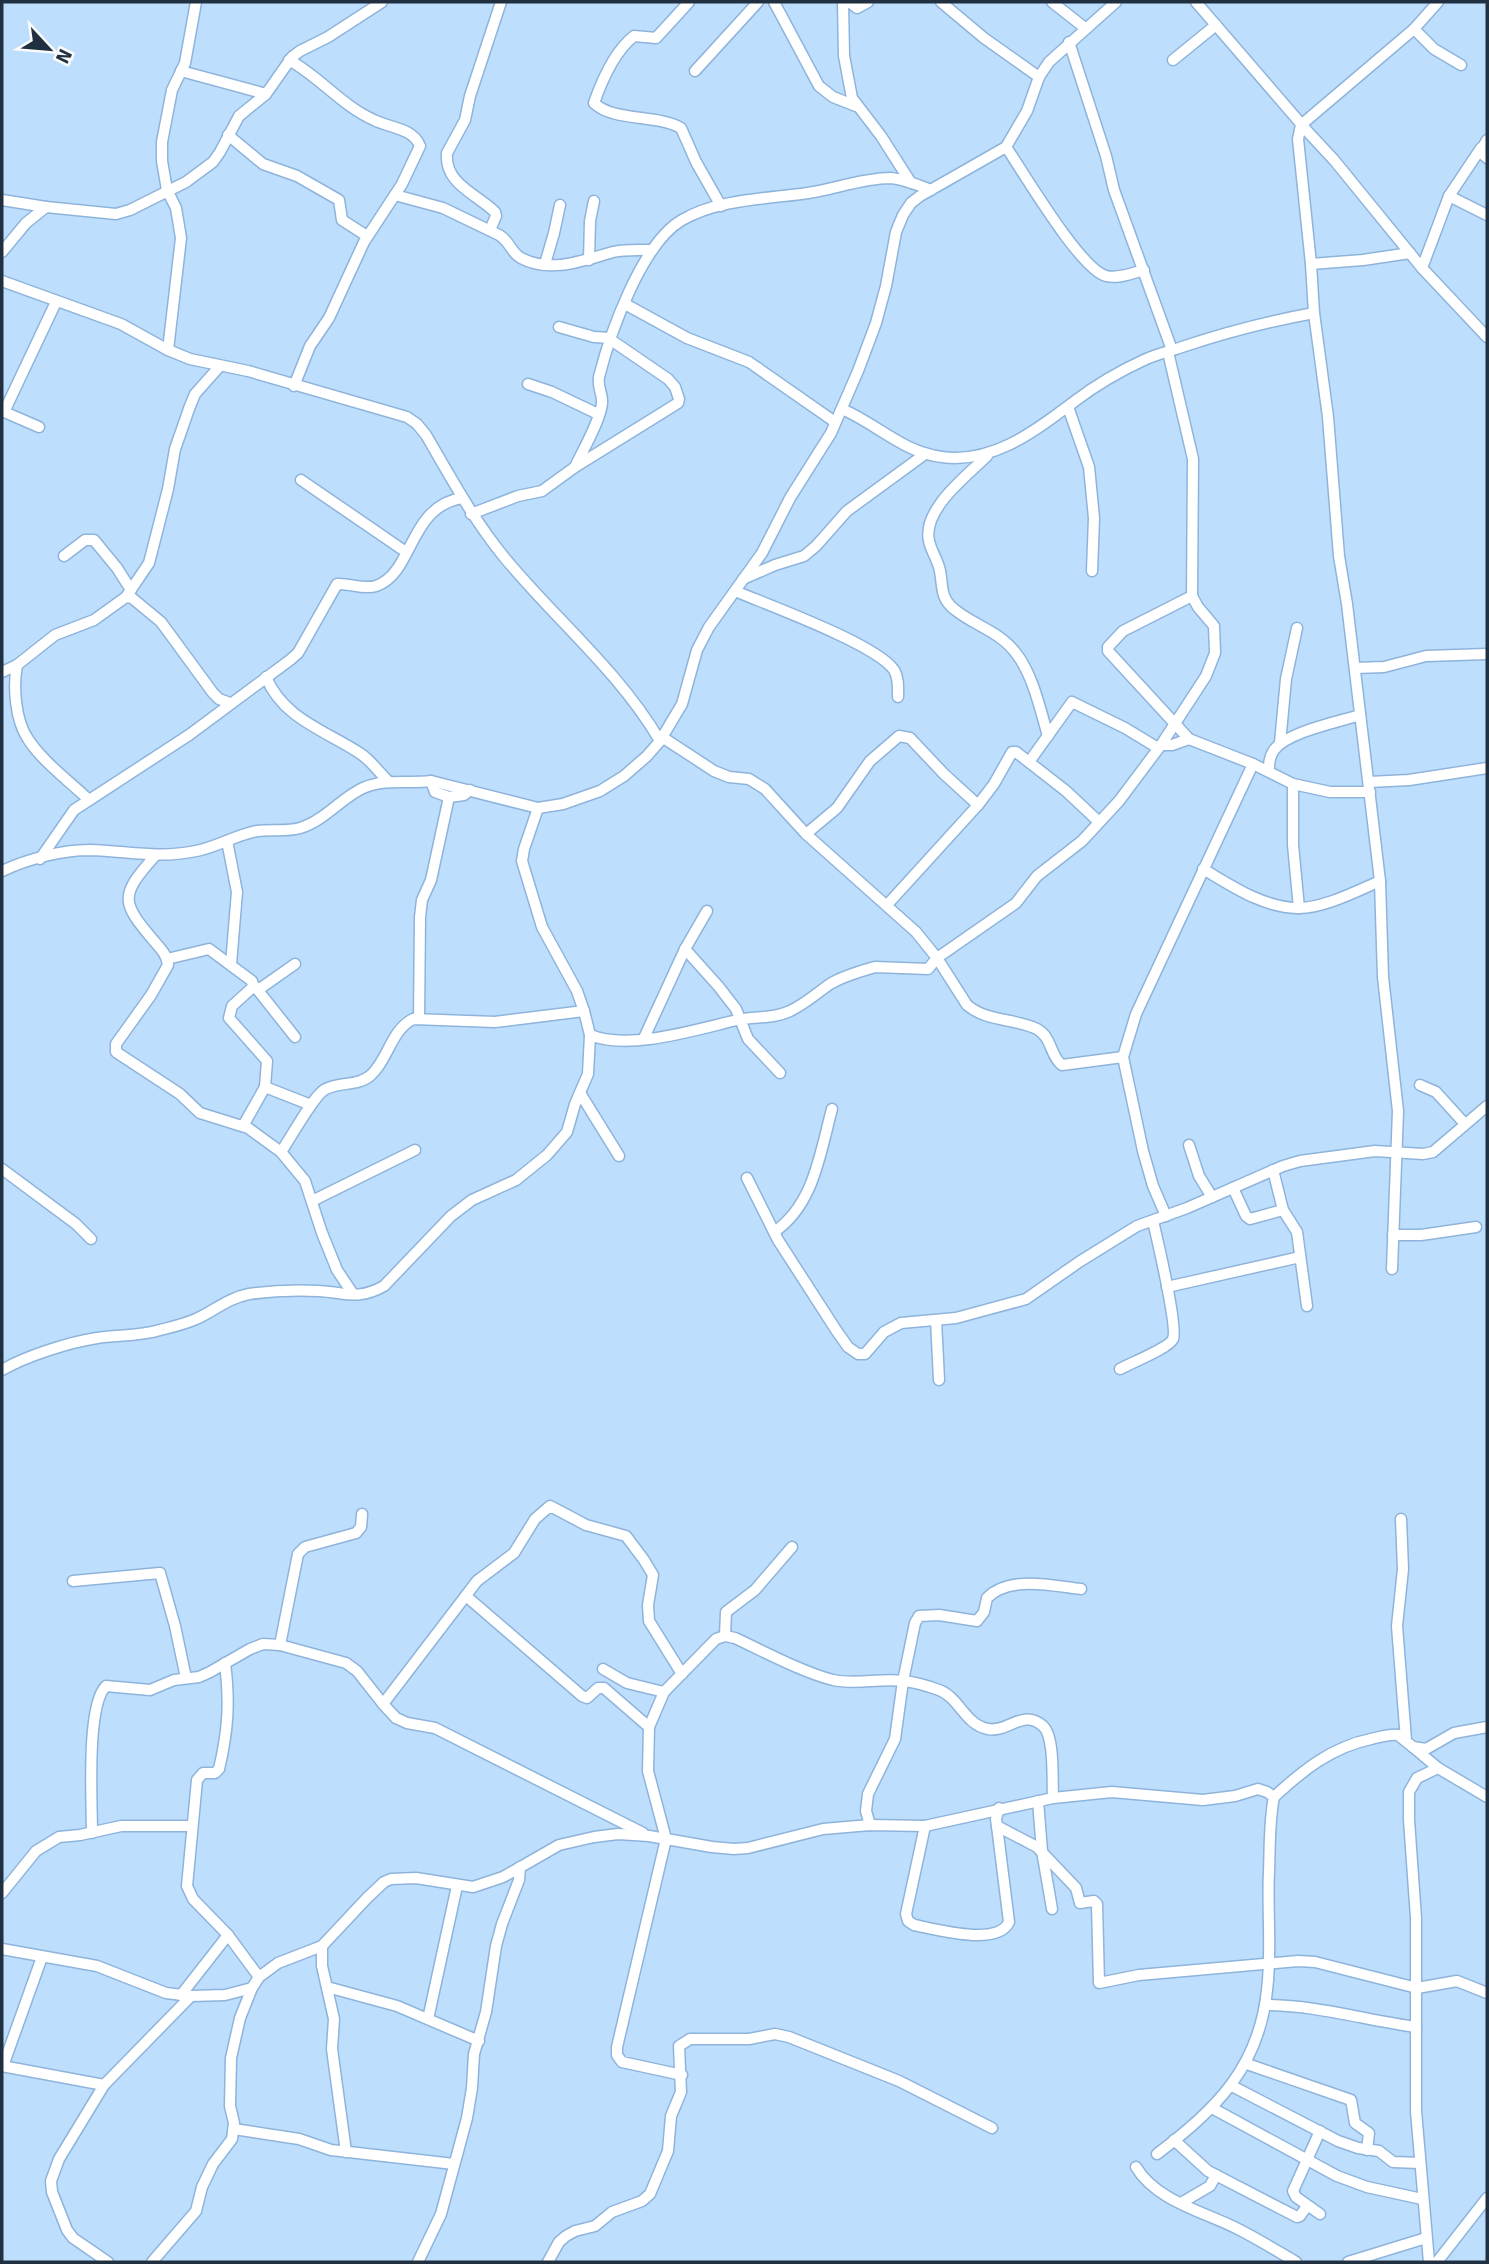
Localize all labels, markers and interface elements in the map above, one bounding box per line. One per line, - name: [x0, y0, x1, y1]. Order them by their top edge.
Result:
- north arrow: [14, 14, 84, 84]
- text: N: [50, 45, 77, 67]

